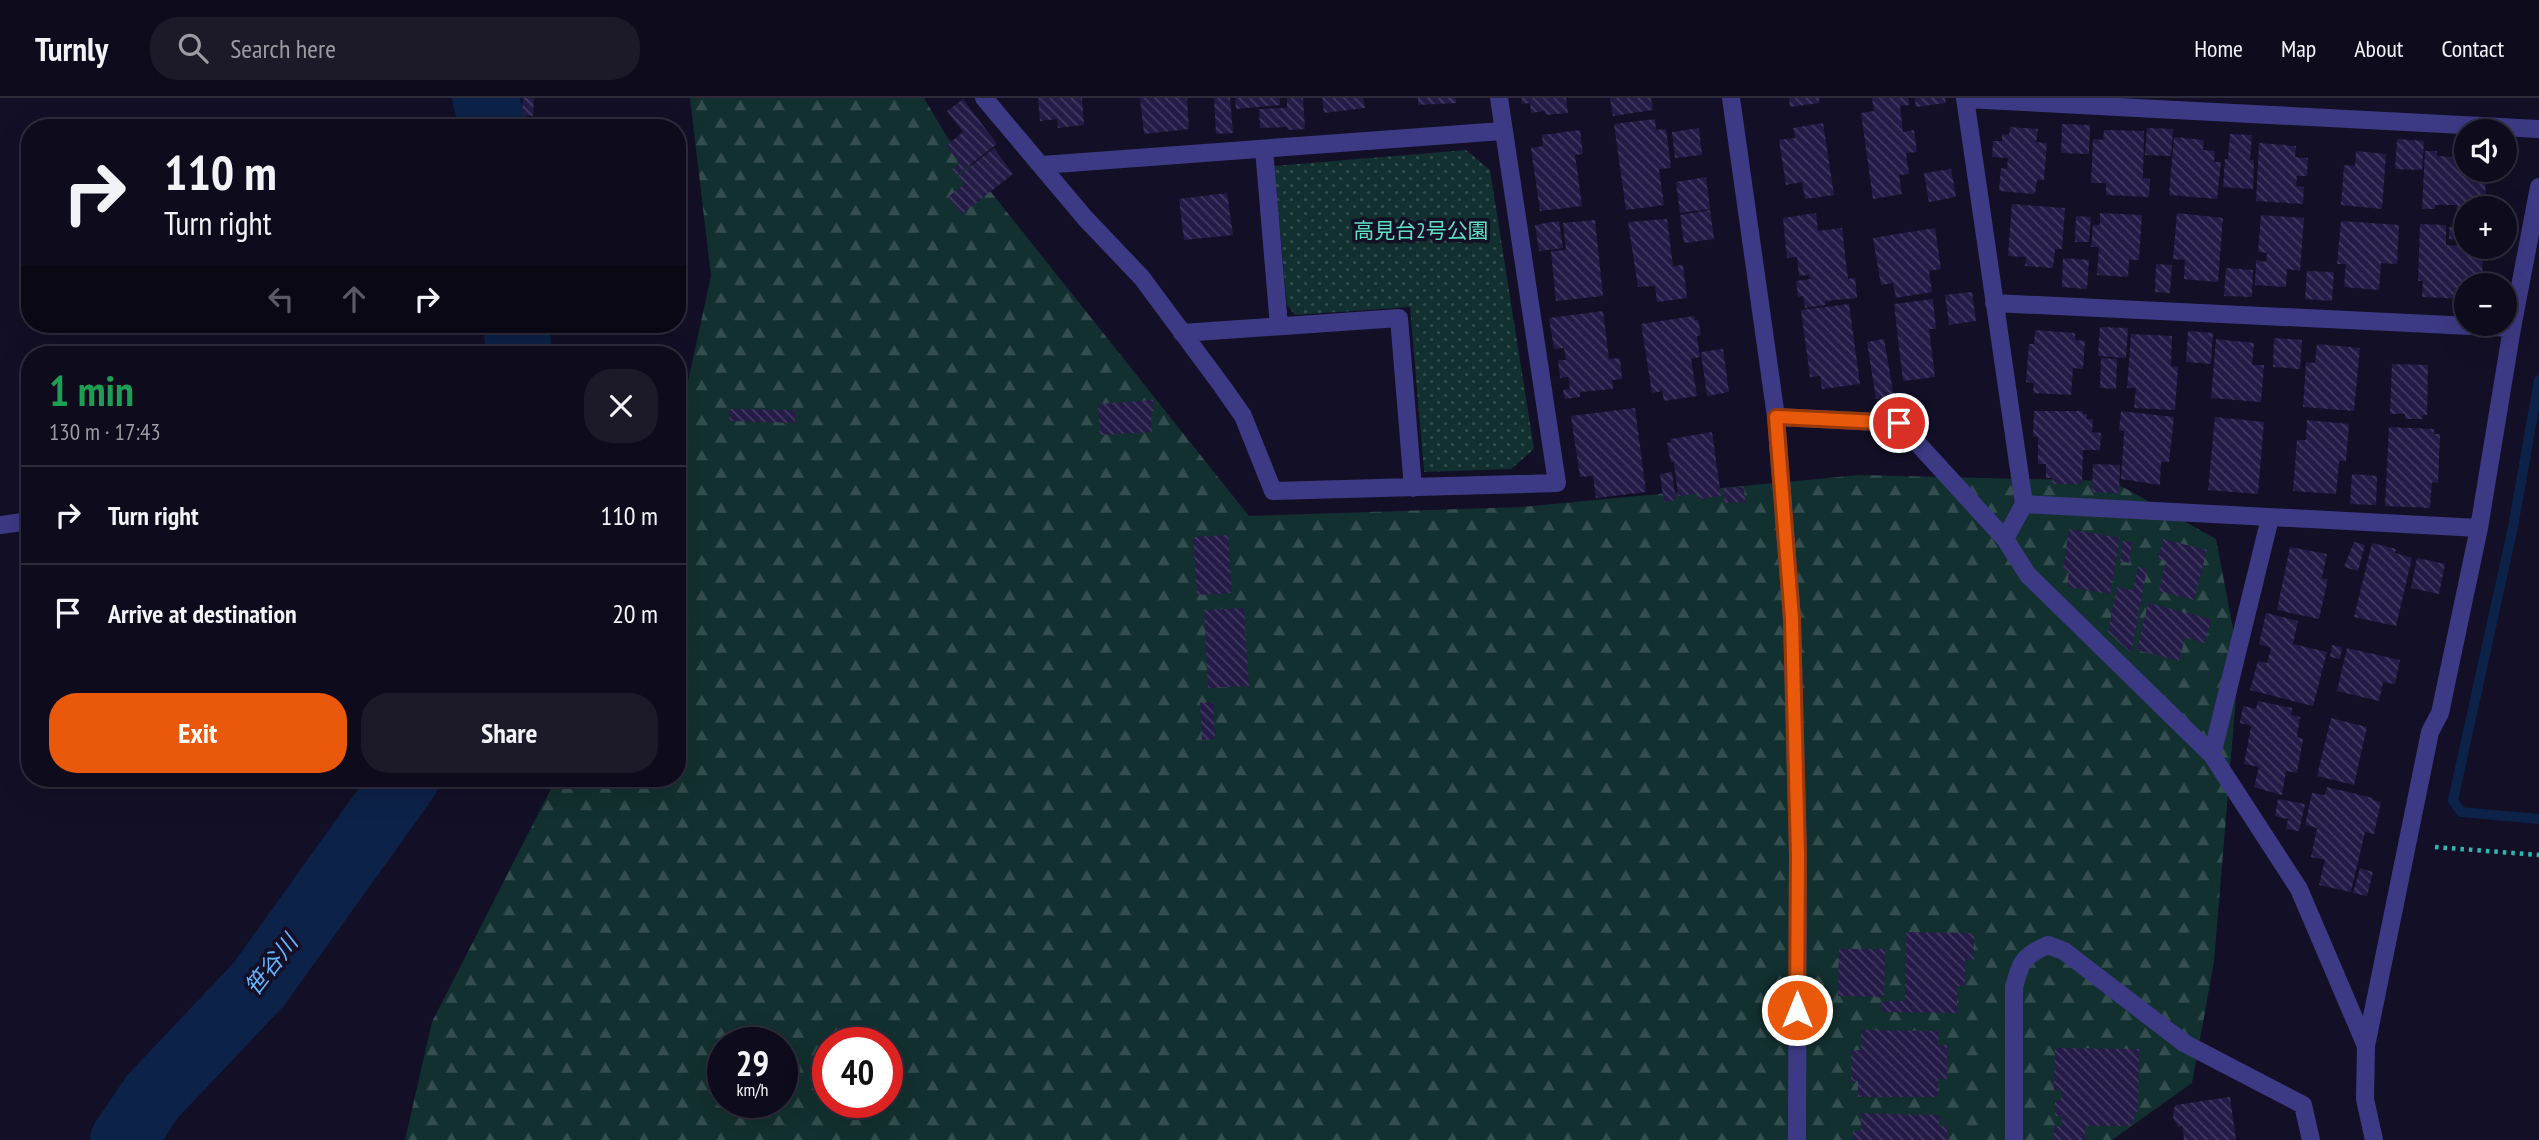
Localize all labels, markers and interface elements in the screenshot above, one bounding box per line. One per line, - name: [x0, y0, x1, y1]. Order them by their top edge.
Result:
- search box: [150, 17, 640, 80]
- text: Turnly: [35, 27, 108, 70]
- icon: search: [174, 29, 212, 67]
- text: Search here: [230, 32, 336, 65]
- text: Home: [2194, 33, 2243, 64]
- text: Map: [2281, 33, 2316, 64]
- text: About: [2354, 33, 2403, 64]
- text: Contact: [2441, 33, 2504, 64]
- map controls: [2454, 119, 2517, 336]
- button: sound: [2454, 119, 2517, 182]
- text: 110 m: [164, 140, 277, 204]
- icon: right: [49, 147, 140, 238]
- button: +: [2454, 196, 2517, 259]
- text: Turn right: [164, 202, 272, 244]
- park label: 高見台2号公園: [1353, 217, 1489, 244]
- button: −: [2454, 273, 2517, 336]
- icon: left: [262, 280, 300, 318]
- icon: ahead: [335, 280, 373, 318]
- icon: right: [408, 280, 446, 318]
- text: 1 min: [49, 363, 134, 418]
- button: close: [584, 369, 658, 443]
- pin: [1869, 393, 1929, 453]
- icon: arrive: [1880, 404, 1918, 442]
- text: 130 m · 17:43: [49, 417, 161, 446]
- icon: right: [49, 496, 87, 534]
- text: Turn right: [108, 499, 199, 532]
- text: 110 m: [600, 499, 658, 532]
- icon: arrive: [49, 594, 87, 632]
- text: Arrive at destination: [108, 597, 297, 630]
- text: 20 m: [612, 597, 658, 630]
- button: Exit: [49, 693, 347, 773]
- button: Share: [361, 693, 658, 773]
- water label: 笹谷川: [238, 926, 305, 1001]
- position arrow: [1760, 973, 1834, 1047]
- speed limit sign: 40: [812, 1027, 903, 1118]
- text: 29: [736, 1040, 769, 1086]
- text: km/h: [737, 1078, 768, 1101]

